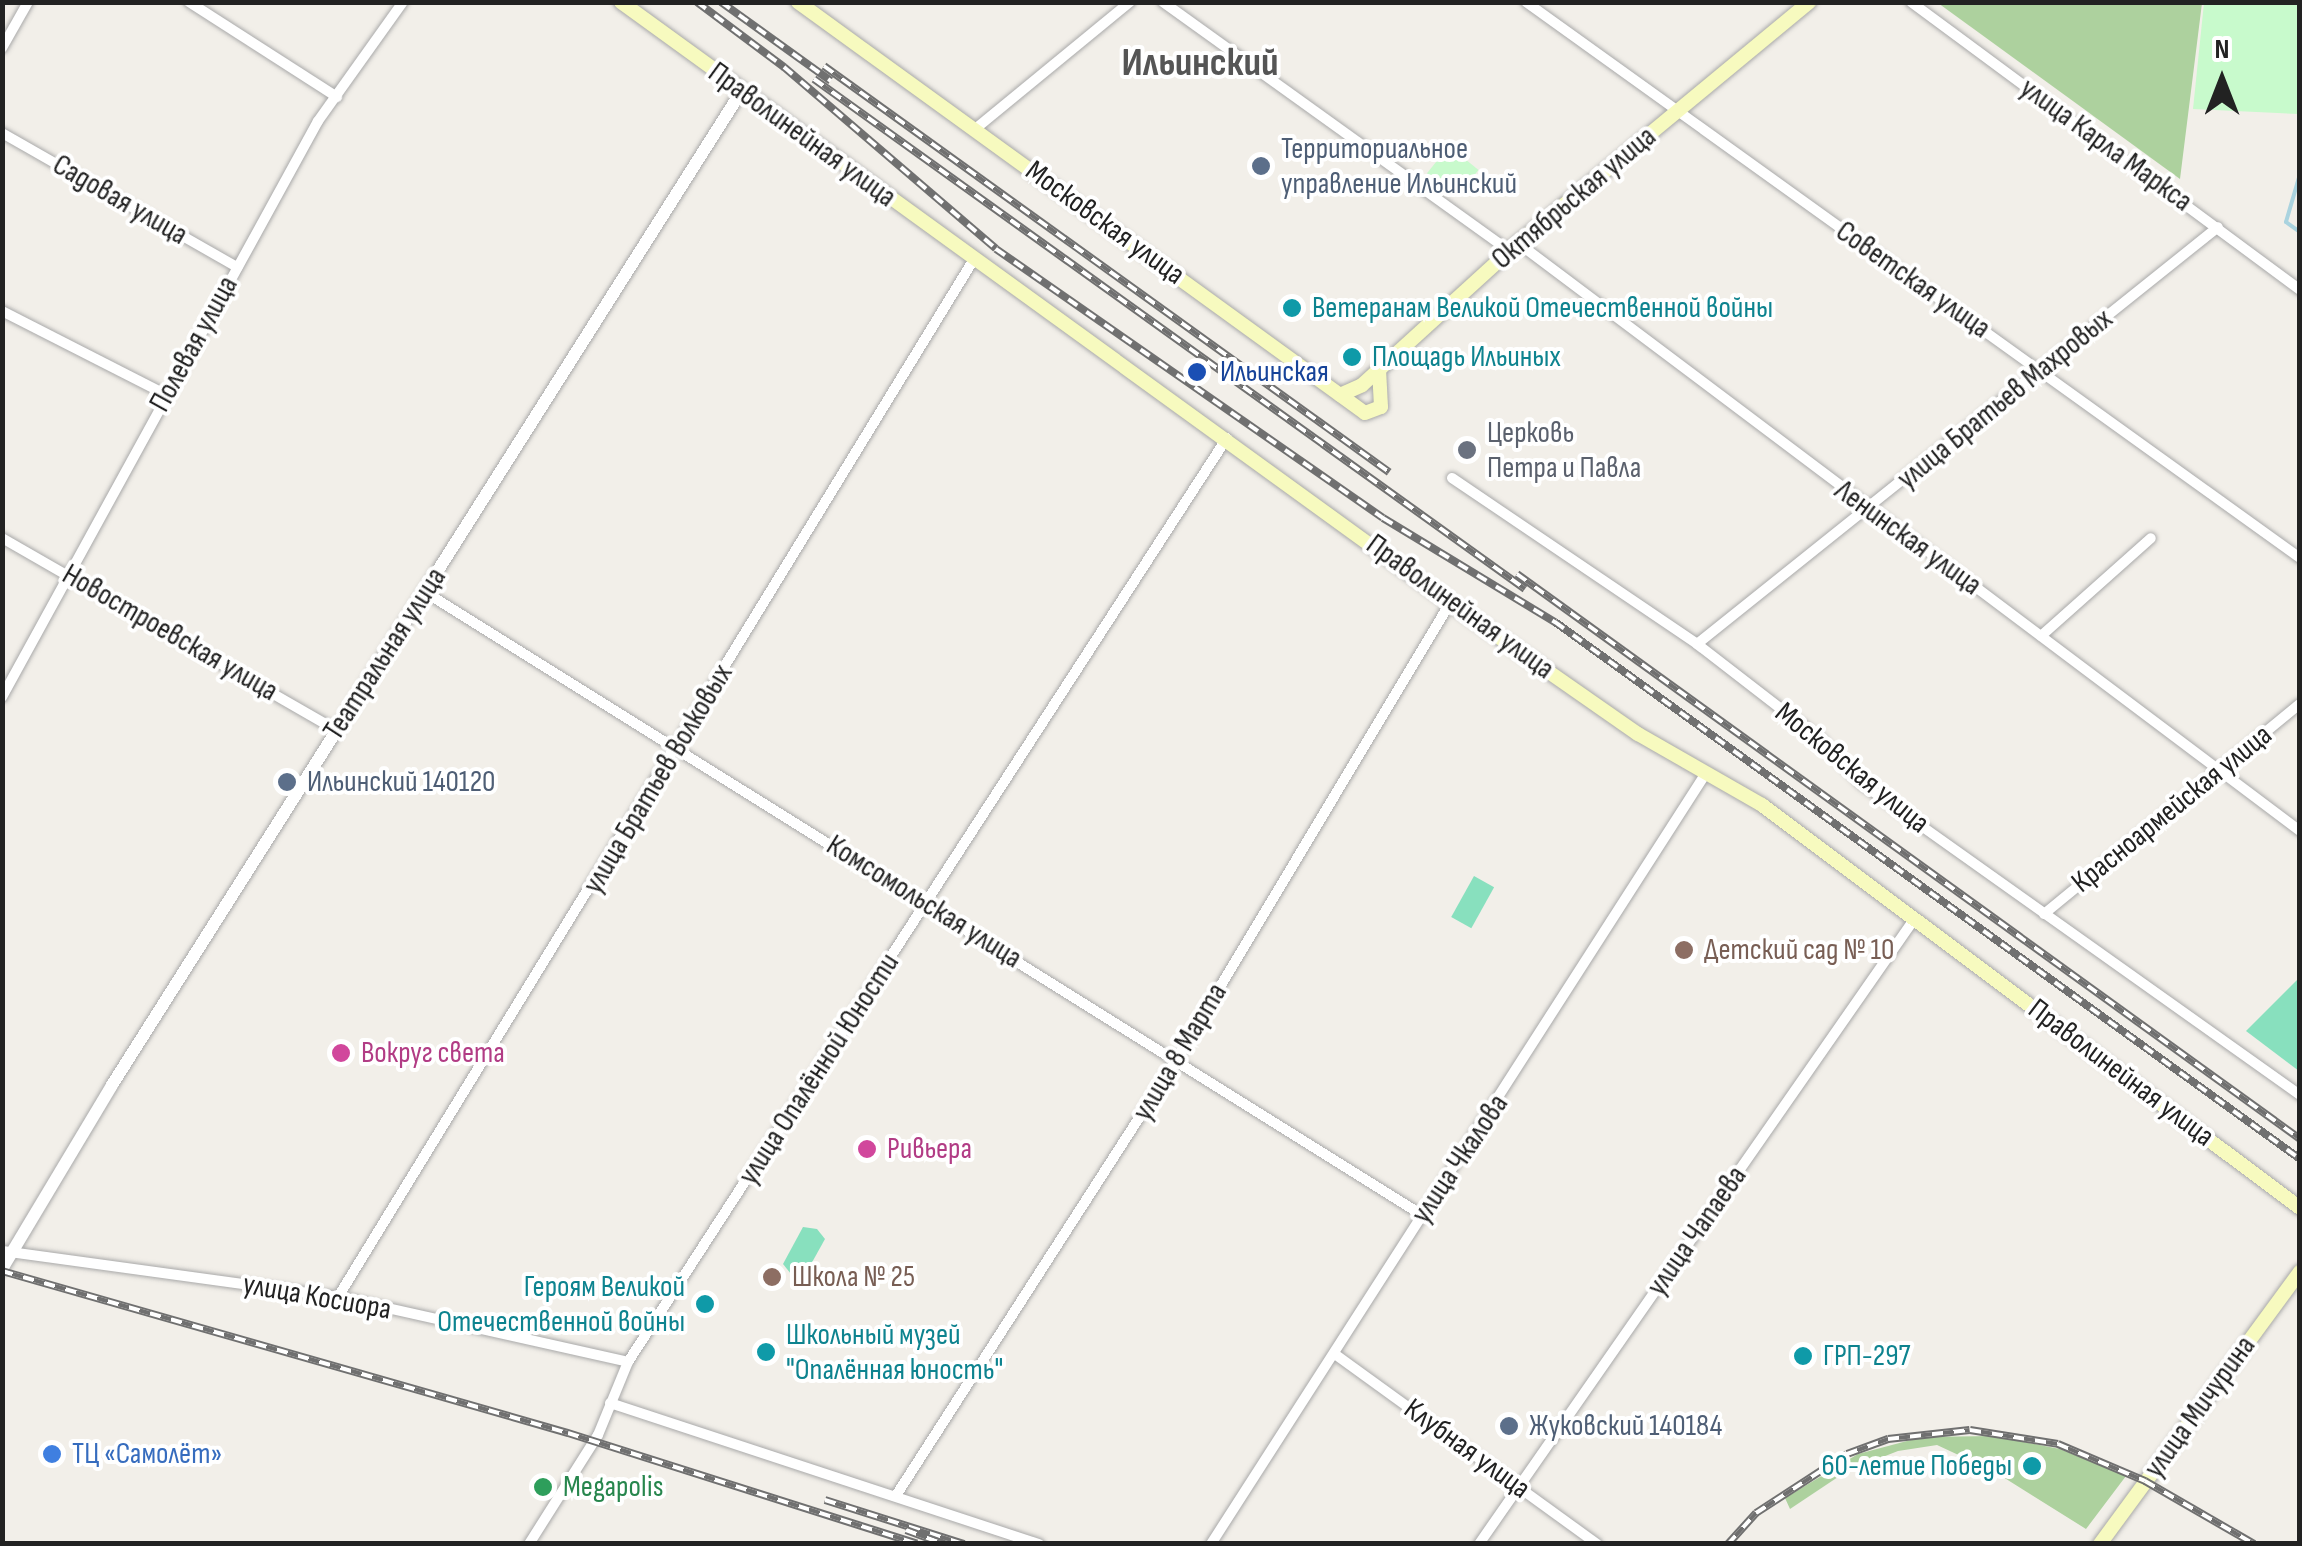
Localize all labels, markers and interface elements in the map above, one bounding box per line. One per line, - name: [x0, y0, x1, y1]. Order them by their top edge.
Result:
- north arrow: [2172, 30, 2272, 130]
- text: N: [2215, 33, 2229, 66]
- district label: Ильинский: [1122, 39, 1278, 87]
- street label: Праволинейная улица: [701, 55, 903, 215]
- street label: улица Карла Маркса: [2013, 70, 2199, 220]
- street label: Октябрьская улица: [1485, 119, 1663, 277]
- place label: Территориальное управление Ильинский: [1281, 131, 1517, 202]
- street label: Садовая улица: [46, 147, 194, 253]
- street label: Московская улица: [1018, 153, 1192, 293]
- marker: Территориальное управление Ильинский: [1250, 155, 1272, 177]
- street label: Советская улица: [1829, 214, 1997, 346]
- street label: Полевая улица: [142, 270, 246, 418]
- place label: Ветеранам Великой Отечественной войны: [1312, 290, 1773, 326]
- marker: Ветеранам Великой Отечественной войны: [1281, 297, 1303, 319]
- street label: улица Братьев Махровых: [1890, 301, 2120, 497]
- place label: Площадь Ильиных: [1372, 339, 1561, 375]
- marker: Площадь Ильиных: [1341, 346, 1363, 368]
- place label: Ильинская: [1220, 354, 1329, 390]
- marker: Ильинская: [1184, 359, 1210, 385]
- place label: Церковь Петра и Павла: [1487, 415, 1641, 486]
- marker: Церковь Петра и Павла: [1456, 439, 1478, 461]
- street label: Ленинская улица: [1828, 473, 1988, 603]
- street label: Праволинейная улица: [1359, 527, 1561, 687]
- street label: Новостроевская улица: [56, 557, 284, 709]
- street label: Театральная улица: [316, 561, 454, 747]
- street label: улица Братьев Волковых: [575, 658, 741, 900]
- street label: Московская улица: [1768, 695, 1936, 841]
- street label: Красноармейская улица: [2065, 717, 2279, 901]
- place label: Ильинский 140120: [307, 764, 495, 800]
- marker: Ильинский 140120: [276, 771, 298, 793]
- street label: Комсомольская улица: [820, 828, 1028, 976]
- place label: Детский сад № 10: [1704, 932, 1894, 968]
- marker: Детский сад № 10: [1673, 939, 1695, 961]
- street label: улица Опалённой Юности: [731, 947, 907, 1191]
- street label: улица 8 Марта: [1125, 977, 1235, 1127]
- street label: Праволинейная улица: [2021, 991, 2221, 1155]
- place label: Вокруг света: [361, 1035, 505, 1071]
- marker: Вокруг света: [330, 1042, 352, 1064]
- street label: улица Чкалова: [1404, 1088, 1516, 1230]
- place label: Ривьера: [887, 1131, 972, 1167]
- marker: Ривьера: [856, 1138, 878, 1160]
- street label: улица Чапаева: [1639, 1159, 1755, 1303]
- place label: Школа № 25: [792, 1259, 915, 1295]
- street label: улица Косиора: [240, 1266, 394, 1328]
- marker: Школа № 25: [761, 1266, 783, 1288]
- place label: Героям Великой Отечественной войны: [437, 1269, 685, 1340]
- marker: Героям Великой Отечественной войны: [694, 1293, 716, 1315]
- place label: Школьный музей "Опалённая юность": [786, 1317, 1003, 1388]
- street label: улица Мичурина: [2137, 1329, 2263, 1485]
- place label: ГРП-297: [1823, 1338, 1910, 1374]
- marker: Школьный музей "Опалённая юность": [755, 1341, 777, 1363]
- marker: ГРП-297: [1792, 1345, 1814, 1367]
- street label: Клубная улица: [1397, 1391, 1537, 1507]
- place label: Жуковский 140184: [1529, 1408, 1722, 1444]
- marker: Жуковский 140184: [1498, 1415, 1520, 1437]
- place label: ТЦ «Самолёт»: [72, 1436, 222, 1472]
- marker: ТЦ «Самолёт»: [41, 1443, 63, 1465]
- place label: 60-летие Победы: [1821, 1448, 2012, 1484]
- marker: 60-летие Победы: [2021, 1455, 2043, 1477]
- place label: Megapolis: [563, 1469, 663, 1505]
- marker: Megapolis: [532, 1476, 554, 1498]

